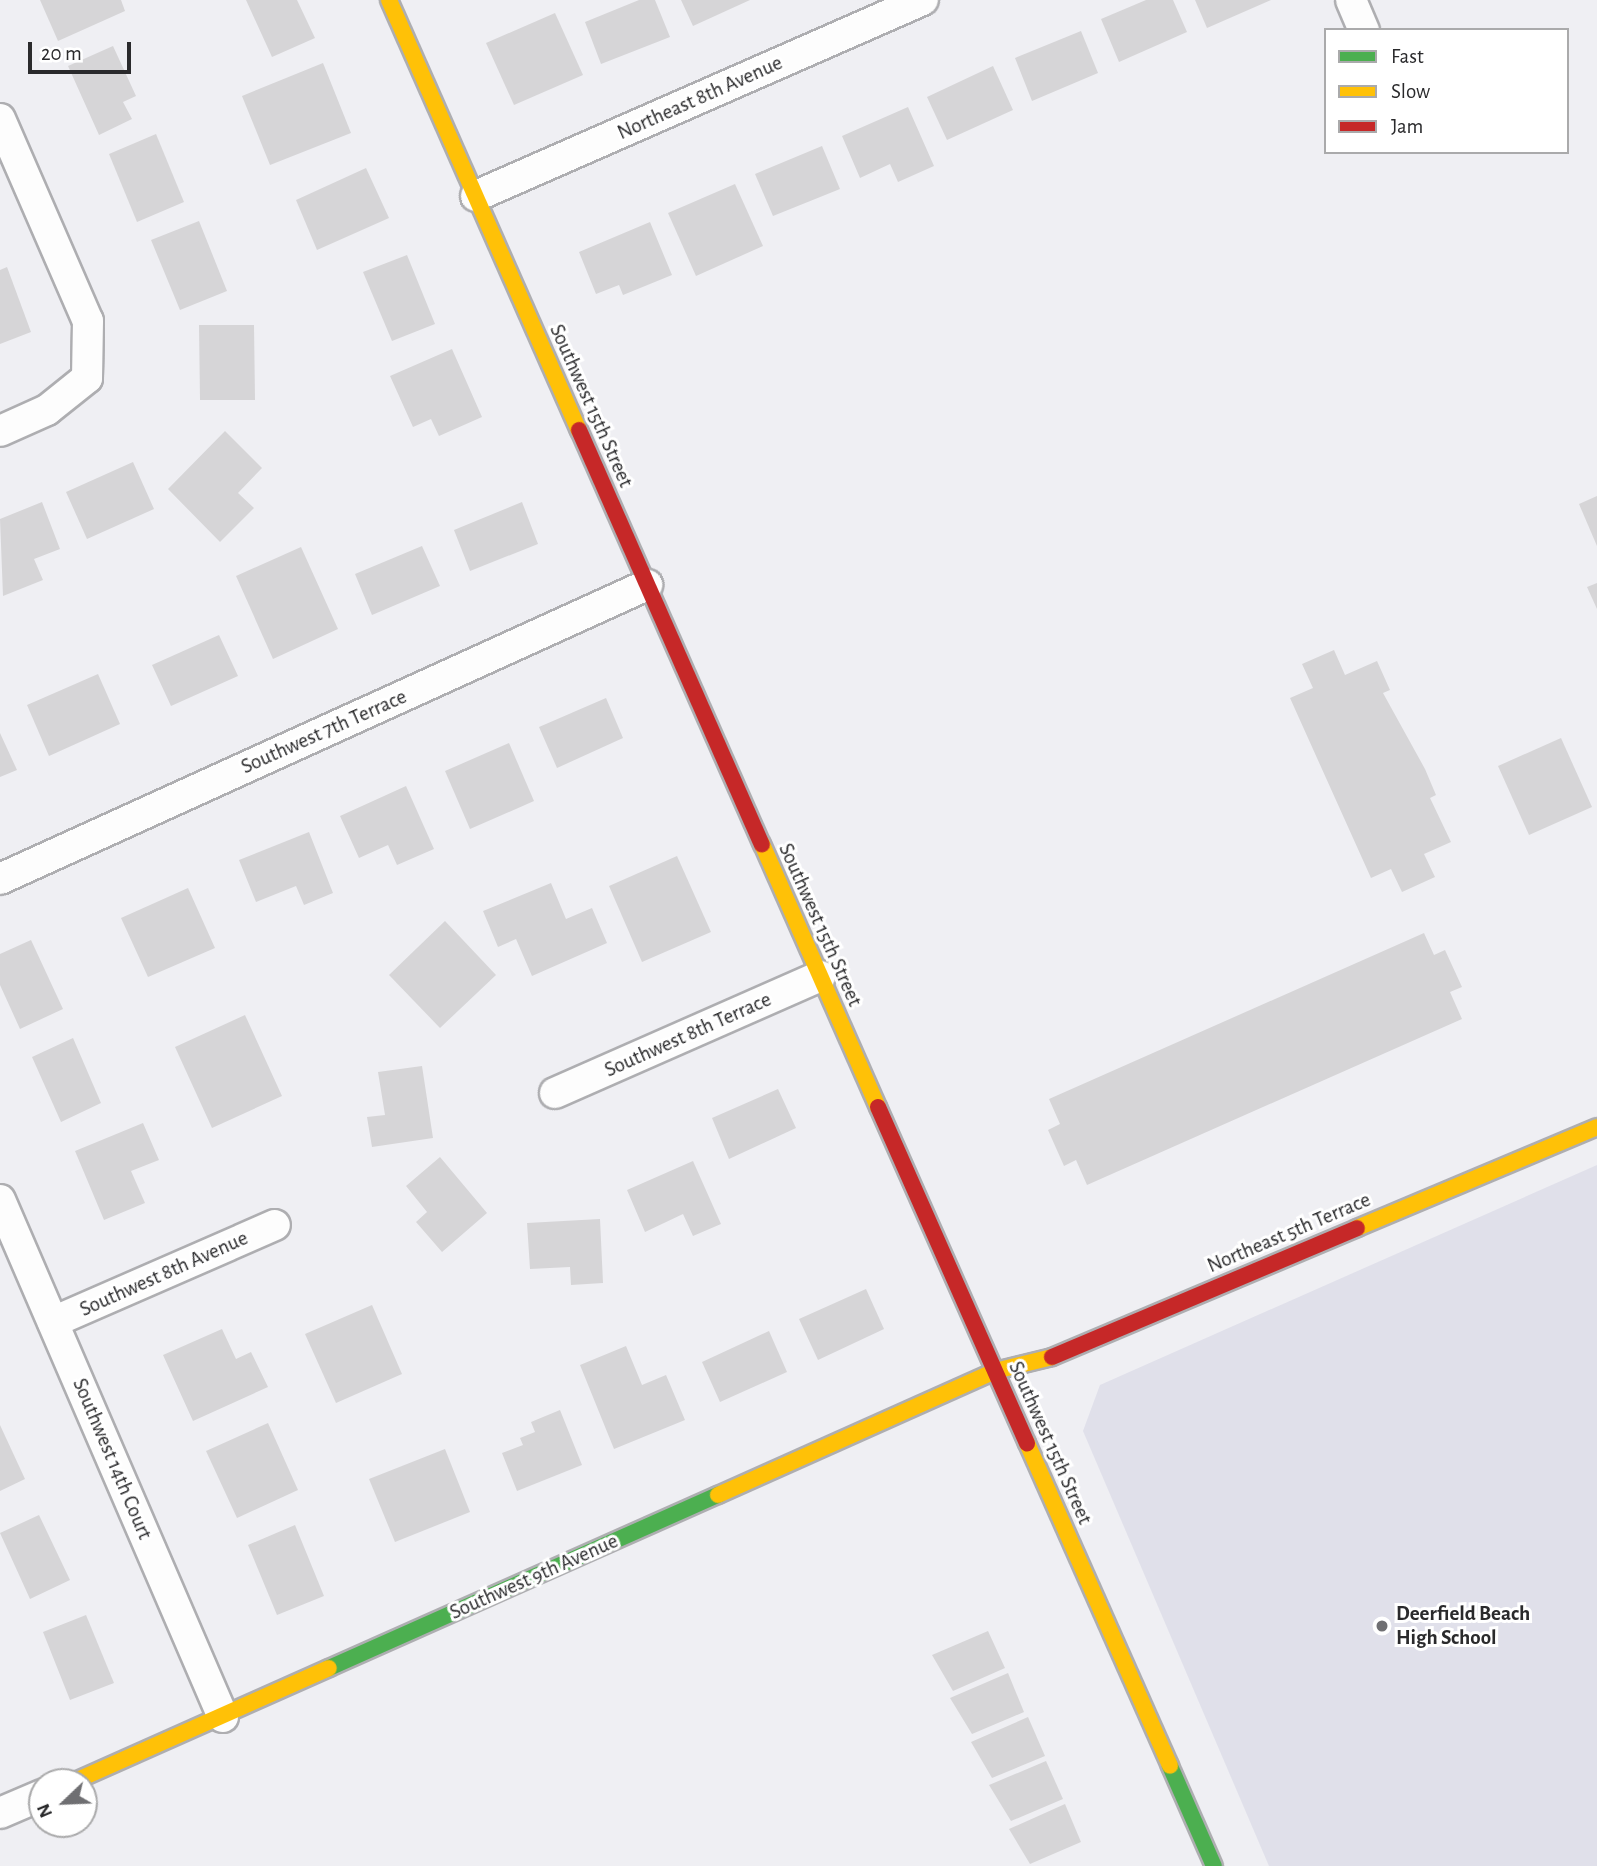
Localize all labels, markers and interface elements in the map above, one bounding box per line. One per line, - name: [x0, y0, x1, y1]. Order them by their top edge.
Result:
- scale bar: [32, 28, 135, 72]
- legend: [1324, 28, 1569, 154]
- text: 20 m: [41, 43, 82, 64]
- text: Fast: [1391, 46, 1424, 67]
- street label: Northeast 8th Avenue: [614, 50, 786, 146]
- text: Slow: [1391, 81, 1430, 102]
- text: Jam: [1391, 116, 1423, 137]
- street label: Southwest 15th Street: [544, 321, 638, 491]
- street label: Southwest 7th Terrace: [237, 684, 411, 780]
- street label: Southwest 15th Street: [773, 840, 867, 1010]
- street label: Southwest 8th Terrace: [601, 987, 775, 1083]
- street label: Northeast 5th Terrace: [1204, 1187, 1374, 1279]
- street label: Southwest 8th Avenue: [76, 1226, 252, 1322]
- street label: Southwest 15th Street: [1003, 1358, 1097, 1528]
- street label: Southwest 14th Court: [67, 1375, 157, 1543]
- street label: Southwest 9th Avenue: [446, 1529, 622, 1625]
- place label: Deerfield Beach High School: [1396, 1601, 1530, 1651]
- marker: Deerfield Beach High School: [1374, 1618, 1390, 1634]
- north arrow: [28, 1768, 98, 1838]
- text: N: [34, 1801, 56, 1820]

